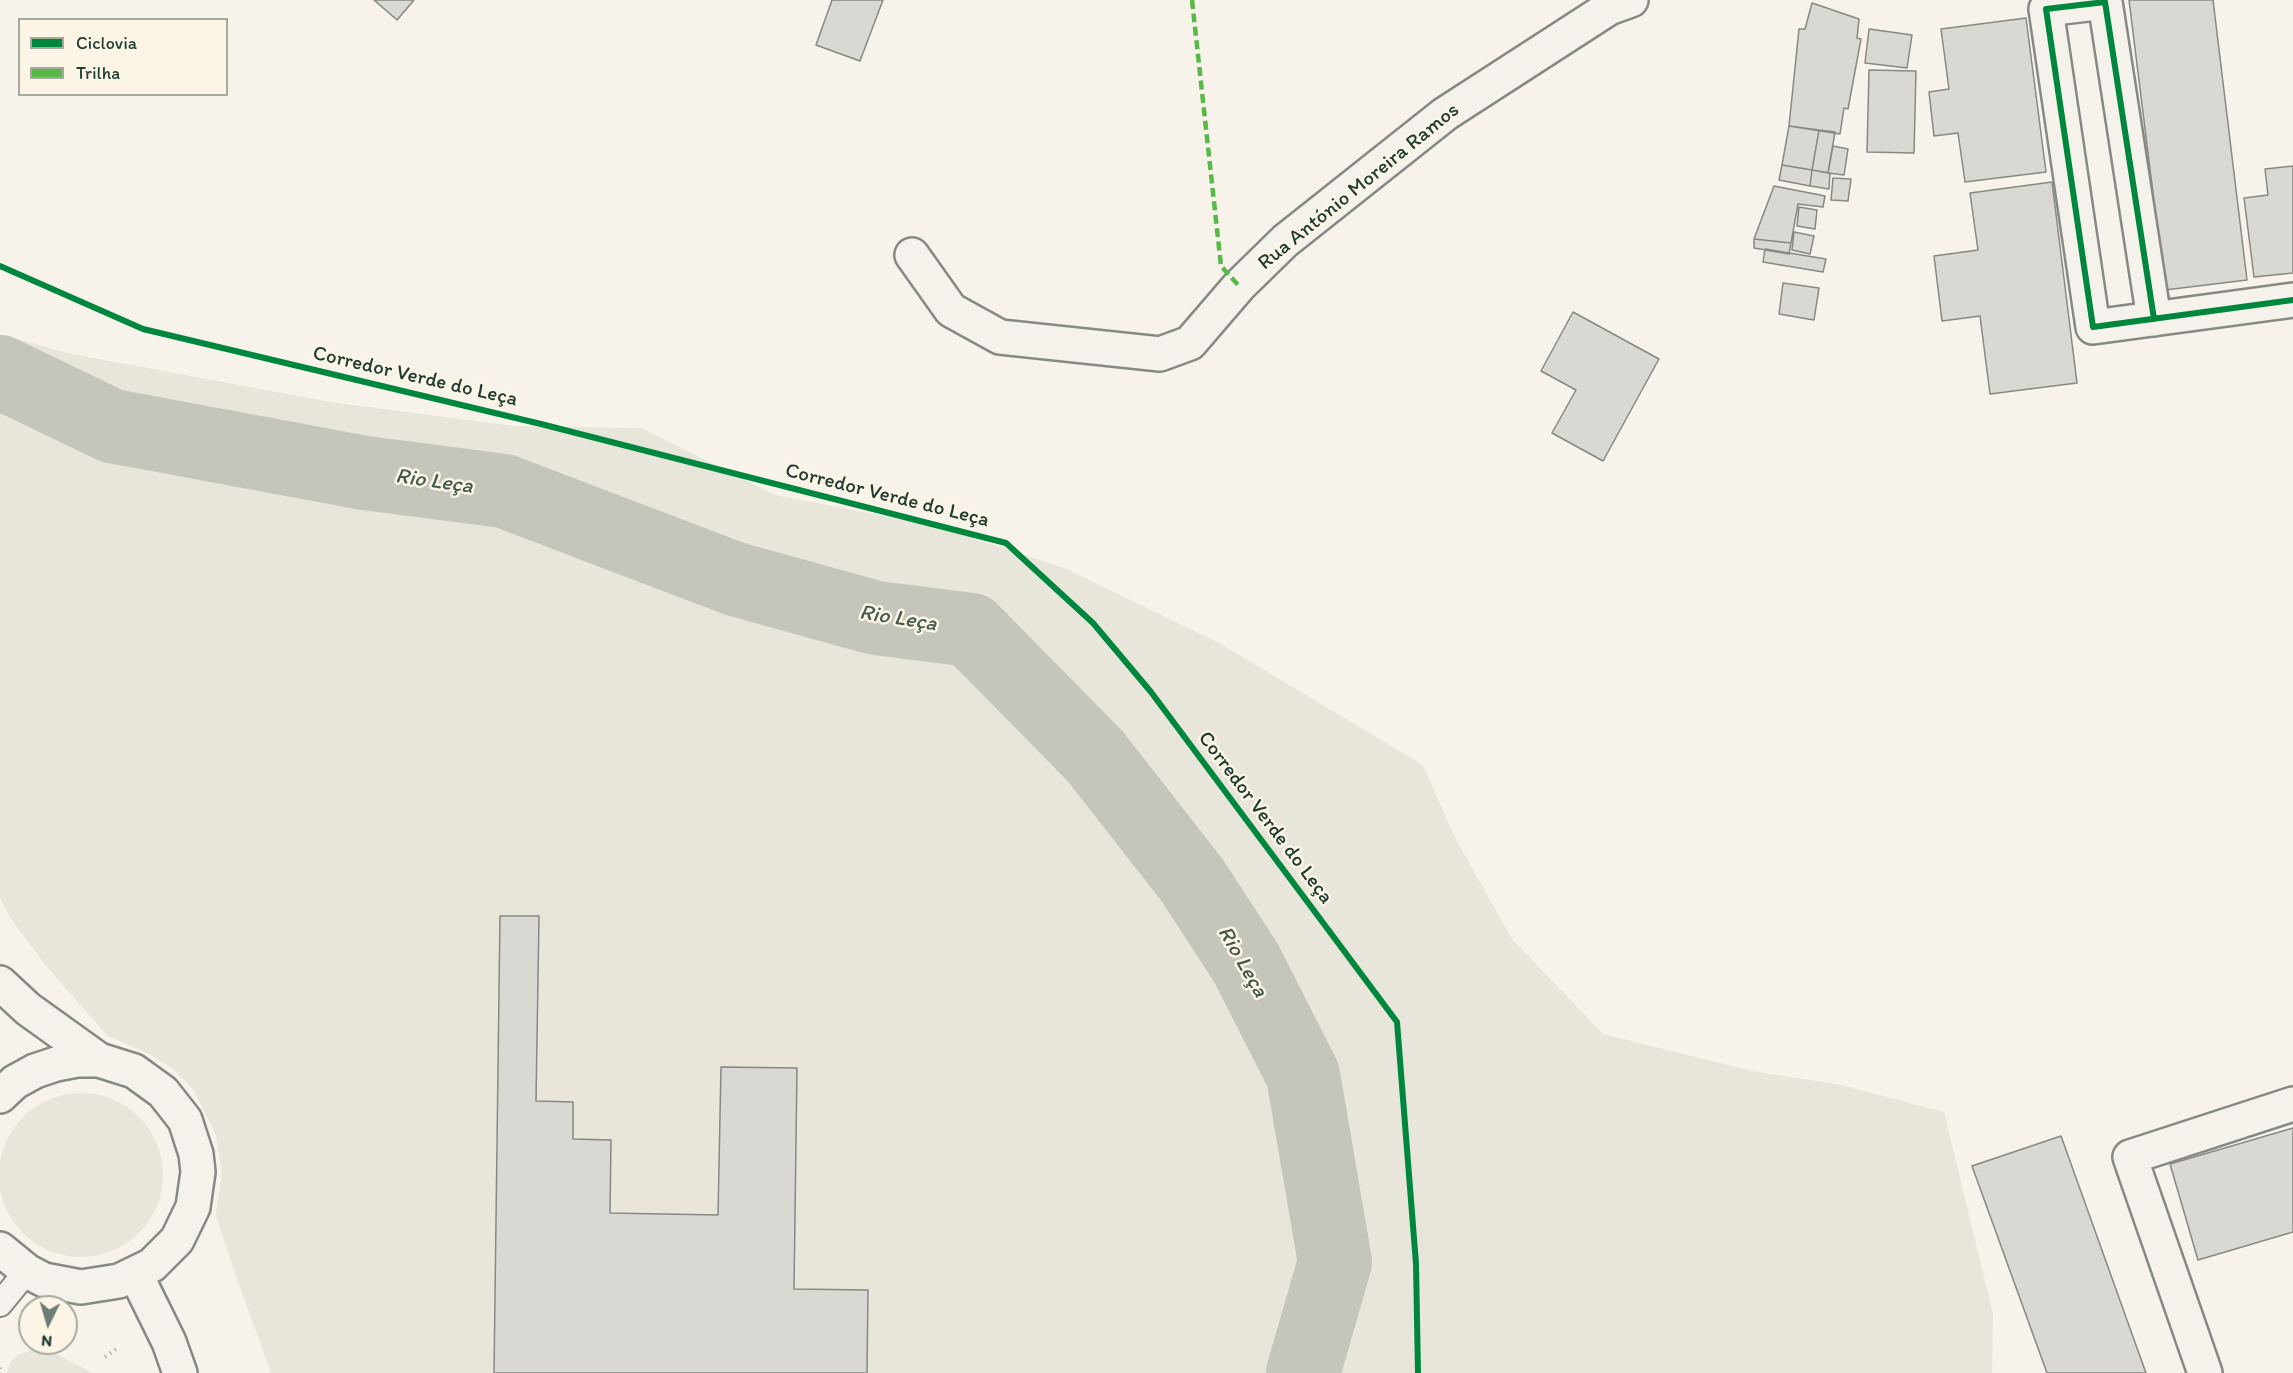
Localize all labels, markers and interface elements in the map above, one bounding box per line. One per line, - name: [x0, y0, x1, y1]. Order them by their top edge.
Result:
- legend: [18, 18, 228, 96]
- text: Ciclovia: [76, 32, 137, 54]
- text: Trilha: [76, 62, 120, 84]
- street label: Rua António Moreira Ramos: [1253, 98, 1465, 276]
- street label: Corredor Verde do Leça: [310, 341, 520, 413]
- street label: Corredor Verde do Leça: [782, 458, 992, 534]
- water label: Rio Leça: [394, 464, 474, 500]
- water label: Rio Leça: [858, 600, 938, 638]
- street label: Corredor Verde do Leça: [1192, 727, 1338, 909]
- water label: Rio Leça: [1211, 922, 1273, 1002]
- north arrow: [18, 1295, 78, 1355]
- text: N: [40, 1332, 53, 1351]

